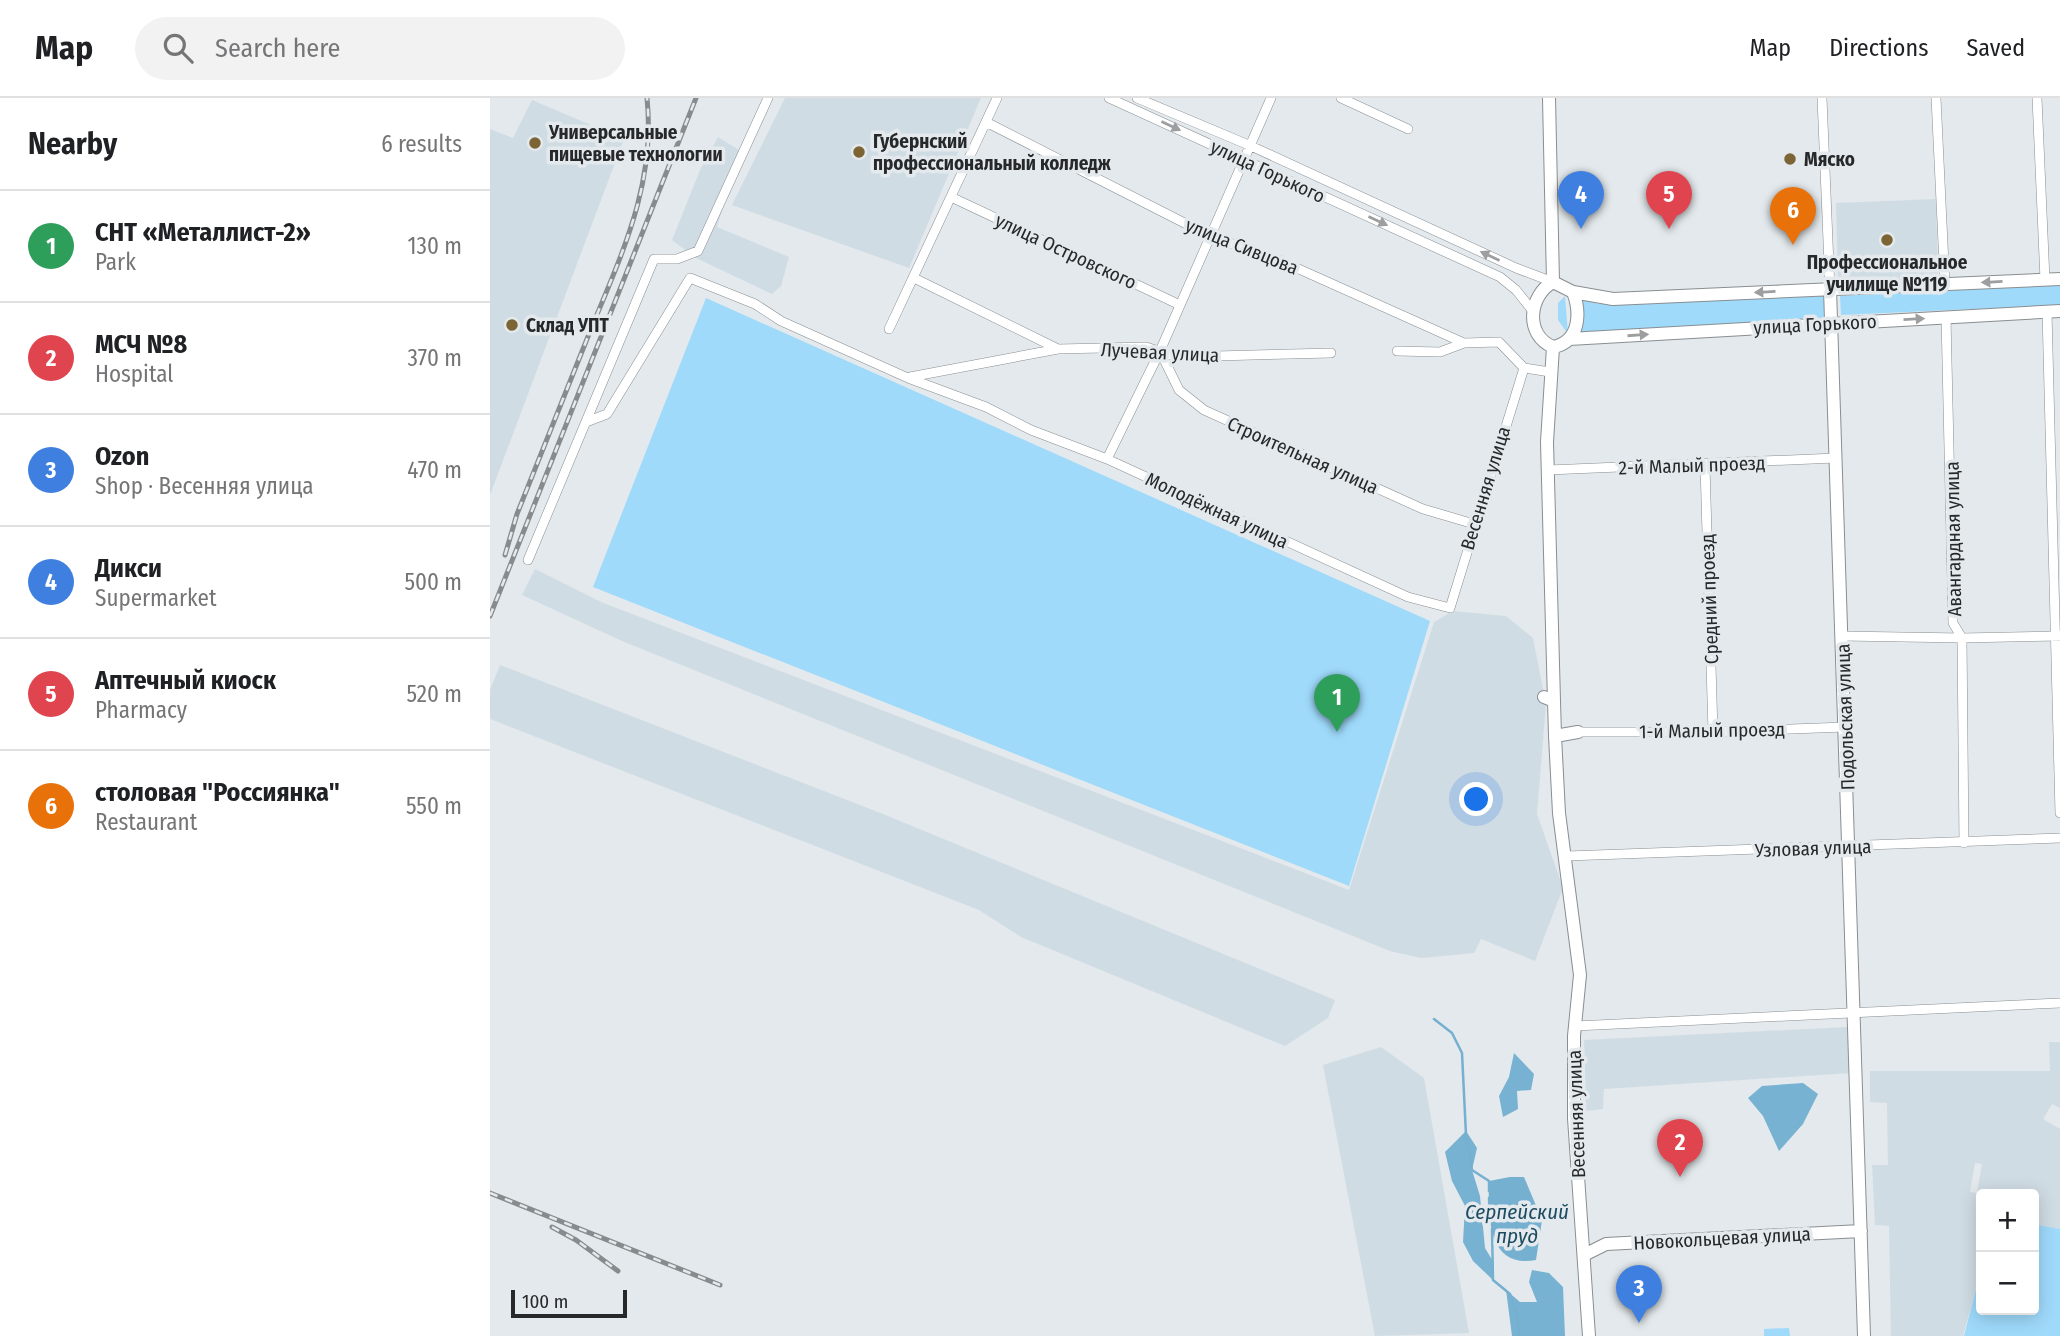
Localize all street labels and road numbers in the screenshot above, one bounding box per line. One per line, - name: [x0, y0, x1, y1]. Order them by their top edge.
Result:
- street label: улица Горького: [1207, 135, 1329, 208]
- street label: улица Островского: [992, 209, 1140, 294]
- street label: улица Сивцова: [1182, 213, 1302, 280]
- street label: улица Горького: [1753, 310, 1877, 339]
- street label: Лучевая улица: [1100, 338, 1220, 367]
- street label: Строительная улица: [1224, 412, 1382, 499]
- street label: Весенняя улица: [1456, 424, 1515, 553]
- street label: 2-й Малый проезд: [1618, 451, 1766, 480]
- street label: Авангардная улица: [1941, 461, 1966, 617]
- street label: Молодёжная улица: [1142, 467, 1292, 554]
- street label: Средний проезд: [1696, 533, 1723, 665]
- street label: Подольская улица: [1831, 643, 1860, 791]
- street label: 1-й Малый проезд: [1639, 718, 1785, 743]
- street label: Узловая улица: [1753, 835, 1872, 862]
- street label: Весенняя улица: [1563, 1050, 1590, 1178]
- street label: Новокольцевая улица: [1633, 1222, 1811, 1255]

